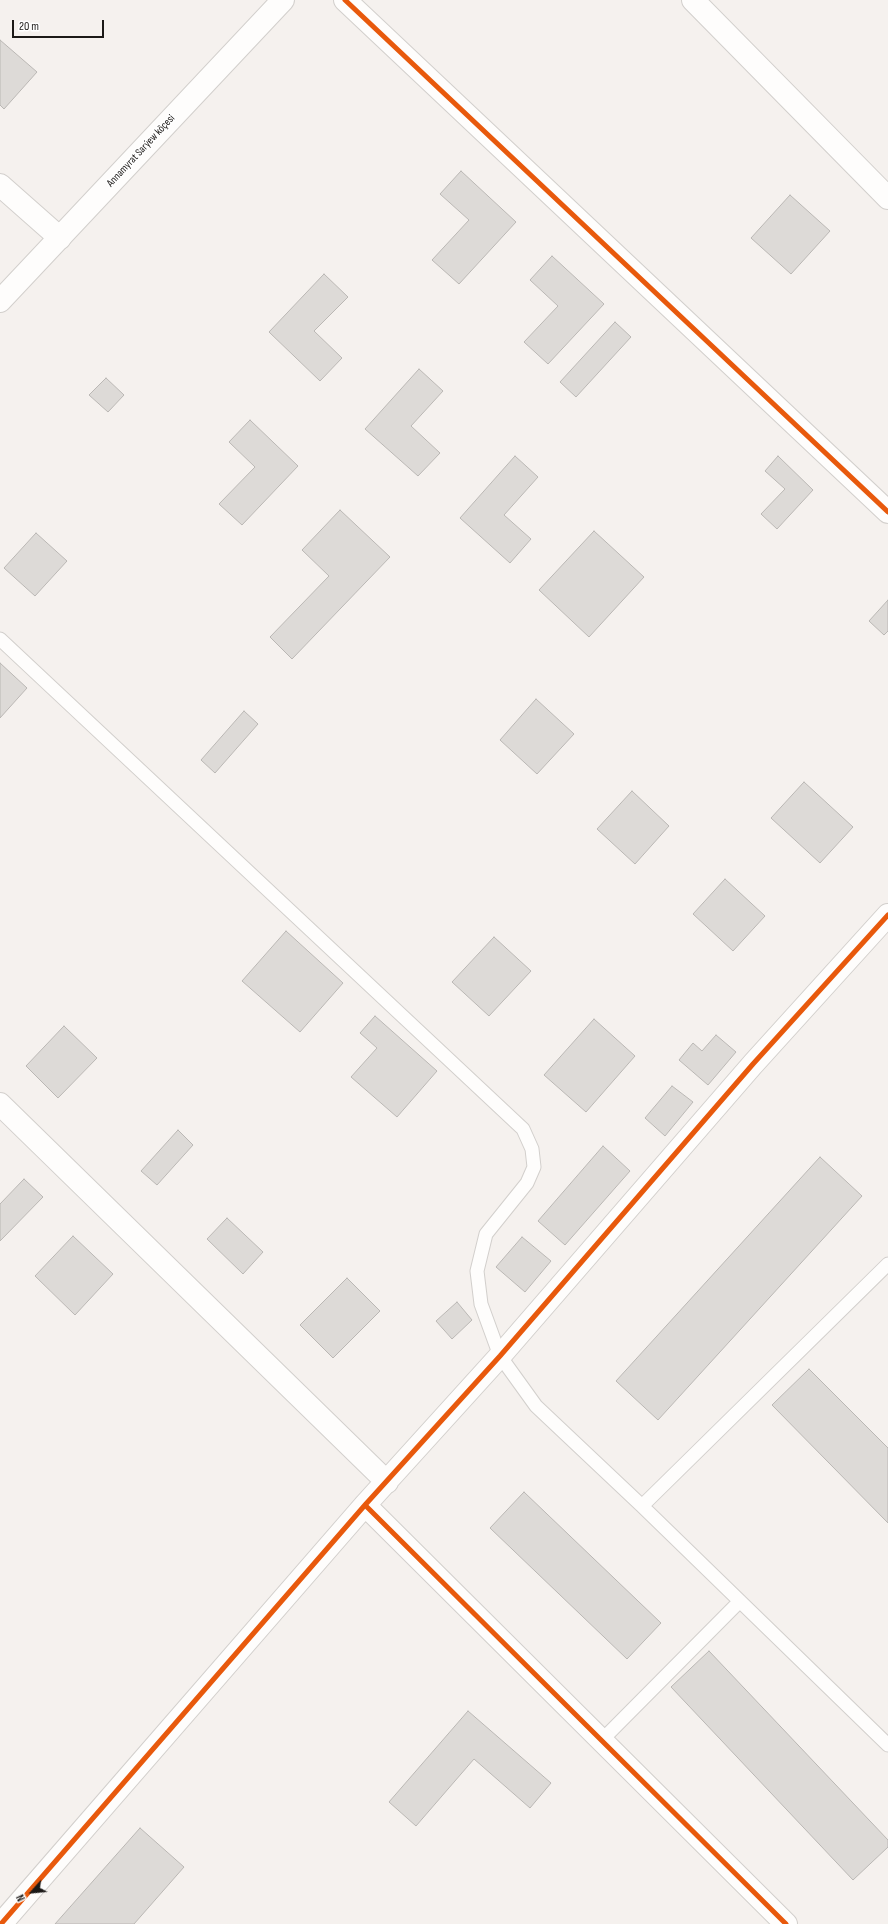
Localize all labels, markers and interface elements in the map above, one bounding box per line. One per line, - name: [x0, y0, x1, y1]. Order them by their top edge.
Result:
- scale bar: [14, 12, 106, 38]
- text: 20 m: [19, 19, 39, 34]
- street label: Annamyrat Sarýew köçesi: [104, 112, 178, 190]
- north arrow: [12, 1872, 52, 1912]
- text: N: [14, 1892, 28, 1903]

